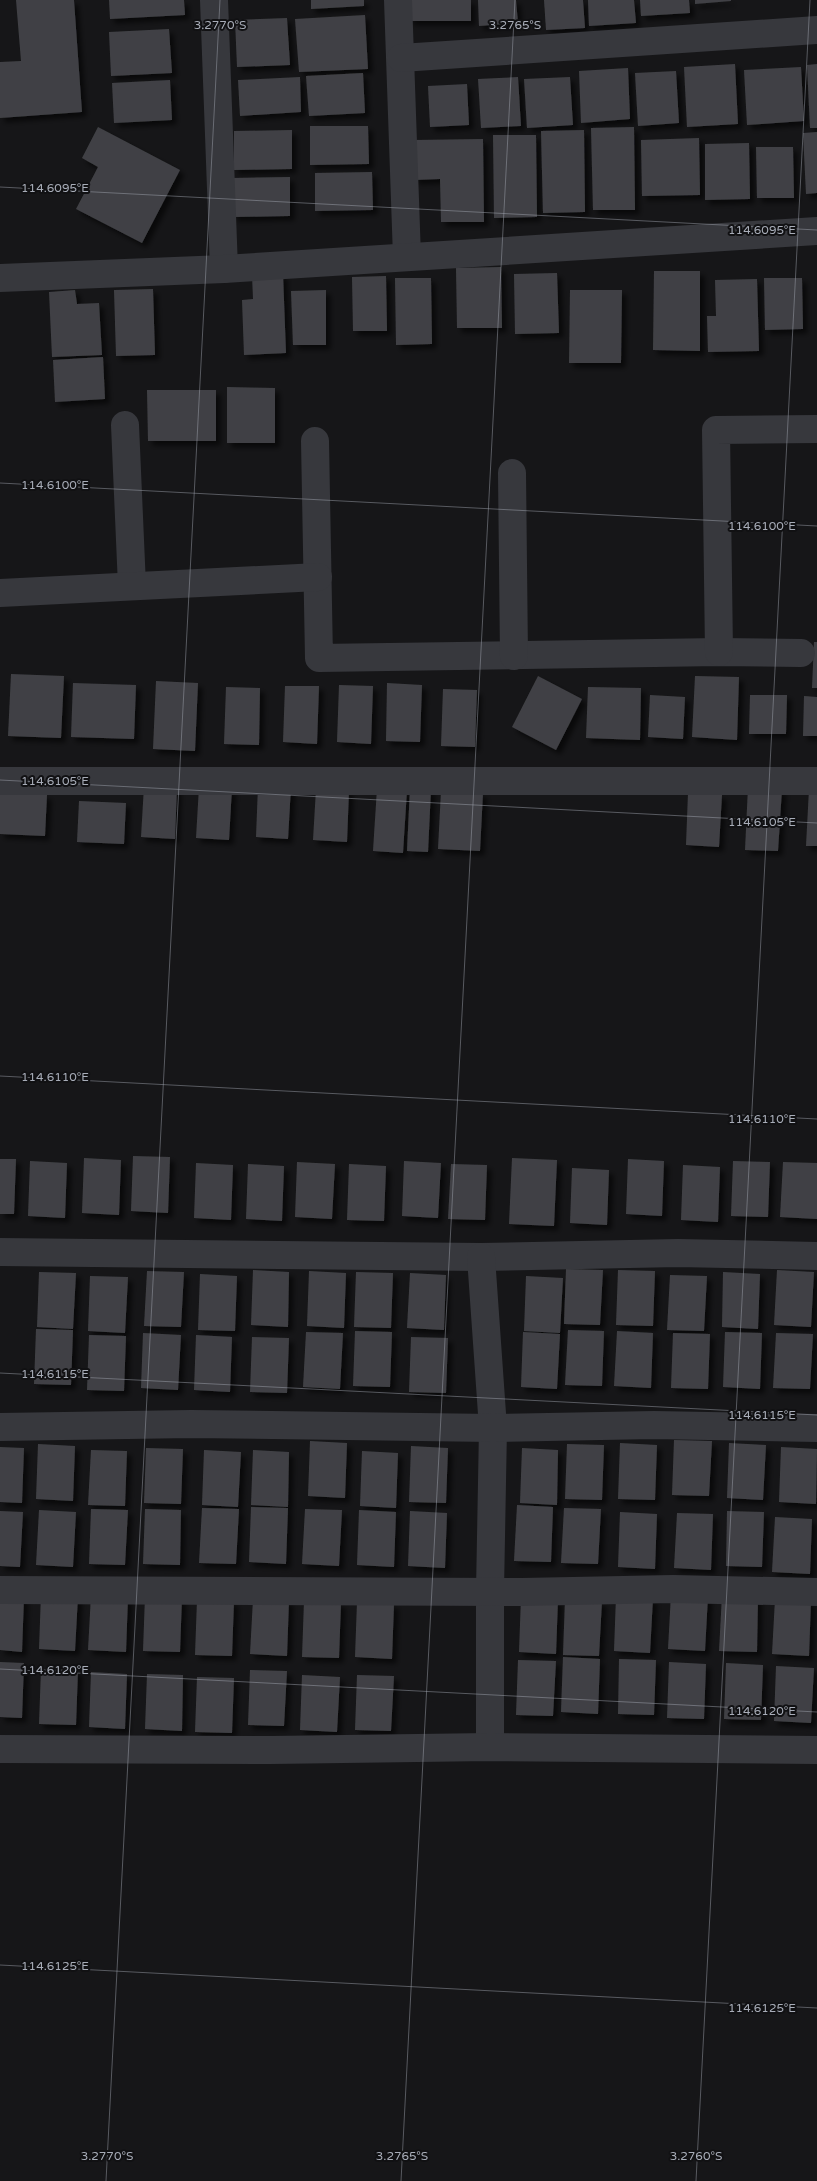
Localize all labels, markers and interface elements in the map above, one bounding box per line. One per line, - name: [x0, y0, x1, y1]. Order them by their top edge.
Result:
- text: 3.2770°S: [194, 18, 246, 32]
- text: 3.2765°S: [489, 18, 541, 32]
- text: 114.6095°E: [21, 181, 89, 195]
- text: 114.6095°E: [728, 223, 796, 237]
- text: 114.6100°E: [21, 478, 89, 492]
- text: 114.6100°E: [728, 519, 796, 533]
- text: 114.6105°E: [21, 774, 89, 788]
- text: 114.6105°E: [728, 815, 796, 829]
- text: 114.6110°E: [21, 1070, 89, 1084]
- text: 114.6110°E: [728, 1112, 796, 1126]
- text: 114.6115°E: [21, 1367, 89, 1381]
- text: 114.6115°E: [728, 1408, 796, 1422]
- text: 114.6120°E: [21, 1663, 89, 1677]
- text: 114.6120°E: [728, 1704, 796, 1718]
- text: 114.6125°E: [21, 1959, 89, 1973]
- text: 114.6125°E: [728, 2001, 796, 2015]
- text: 3.2770°S: [81, 2149, 133, 2163]
- text: 3.2765°S: [376, 2149, 428, 2163]
- text: 3.2760°S: [670, 2149, 722, 2163]

